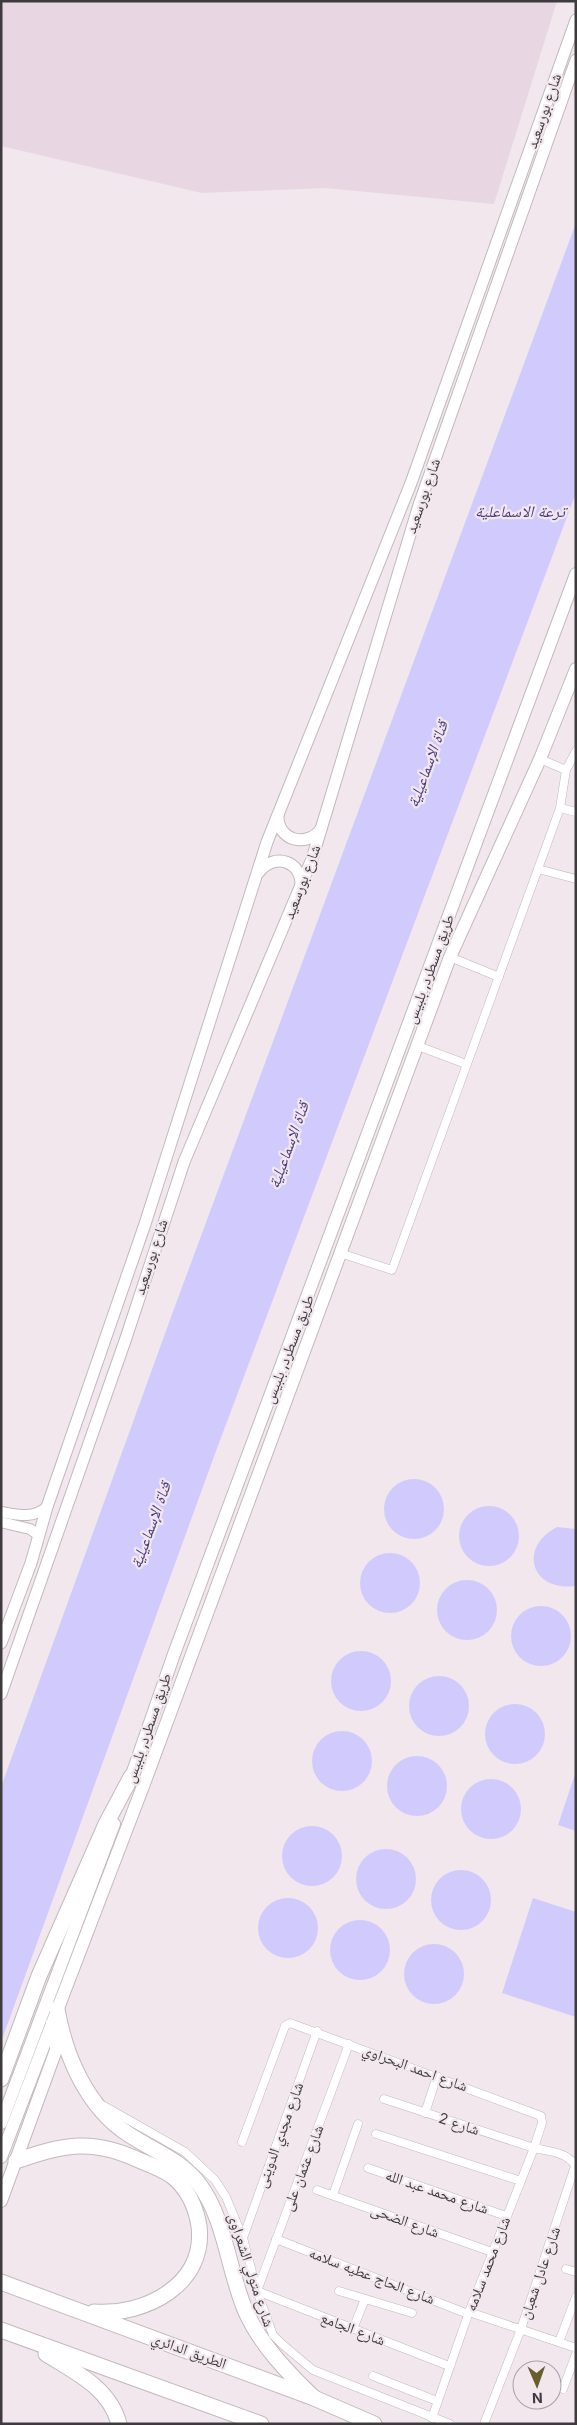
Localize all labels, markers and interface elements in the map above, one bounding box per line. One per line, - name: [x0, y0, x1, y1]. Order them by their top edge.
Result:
- street label: شارع بورسعيد: [522, 71, 566, 151]
- street label: شارع بورسعيد: [401, 456, 445, 536]
- water label: ترعة الاسماعلية: [475, 501, 568, 521]
- water label: قناة الإسماعيلية: [402, 716, 453, 810]
- street label: شارع بورسعيد: [279, 842, 325, 922]
- street label: طريق مسطرد, بلبيس: [401, 912, 459, 1026]
- water label: قناة الإسماعيلية: [263, 1097, 314, 1191]
- street label: شارع بورسعيد: [129, 1217, 173, 1297]
- street label: طريق مسطرد, بلبيس: [259, 1292, 319, 1406]
- water label: قناة الإسماعيلية: [125, 1477, 176, 1571]
- street label: طريق مسطرد, بلبيس: [120, 1670, 176, 1786]
- street label: شارع احمد البحراوي: [359, 2040, 470, 2098]
- street label: شارع مجدي الدوينى: [252, 2079, 310, 2191]
- street label: شارع 2: [436, 2108, 482, 2140]
- street label: شارع عثمان على: [277, 2122, 329, 2214]
- street label: شارع محمد عبد الله: [383, 2165, 491, 2219]
- street label: شارع الضحى: [368, 2199, 442, 2243]
- street label: شارع متولي الشعراوى: [221, 2211, 279, 2330]
- street label: شارع محمد سلامه: [461, 2214, 515, 2314]
- street label: شارع عادل شعبان: [515, 2224, 565, 2322]
- street label: شارع الحاج عطيه سلامه: [306, 2243, 438, 2309]
- street label: شارع الجامع: [318, 2308, 388, 2350]
- street label: الطريق الدائري: [148, 2328, 229, 2375]
- north arrow: [512, 2360, 562, 2410]
- text: N: [532, 2390, 543, 2407]

